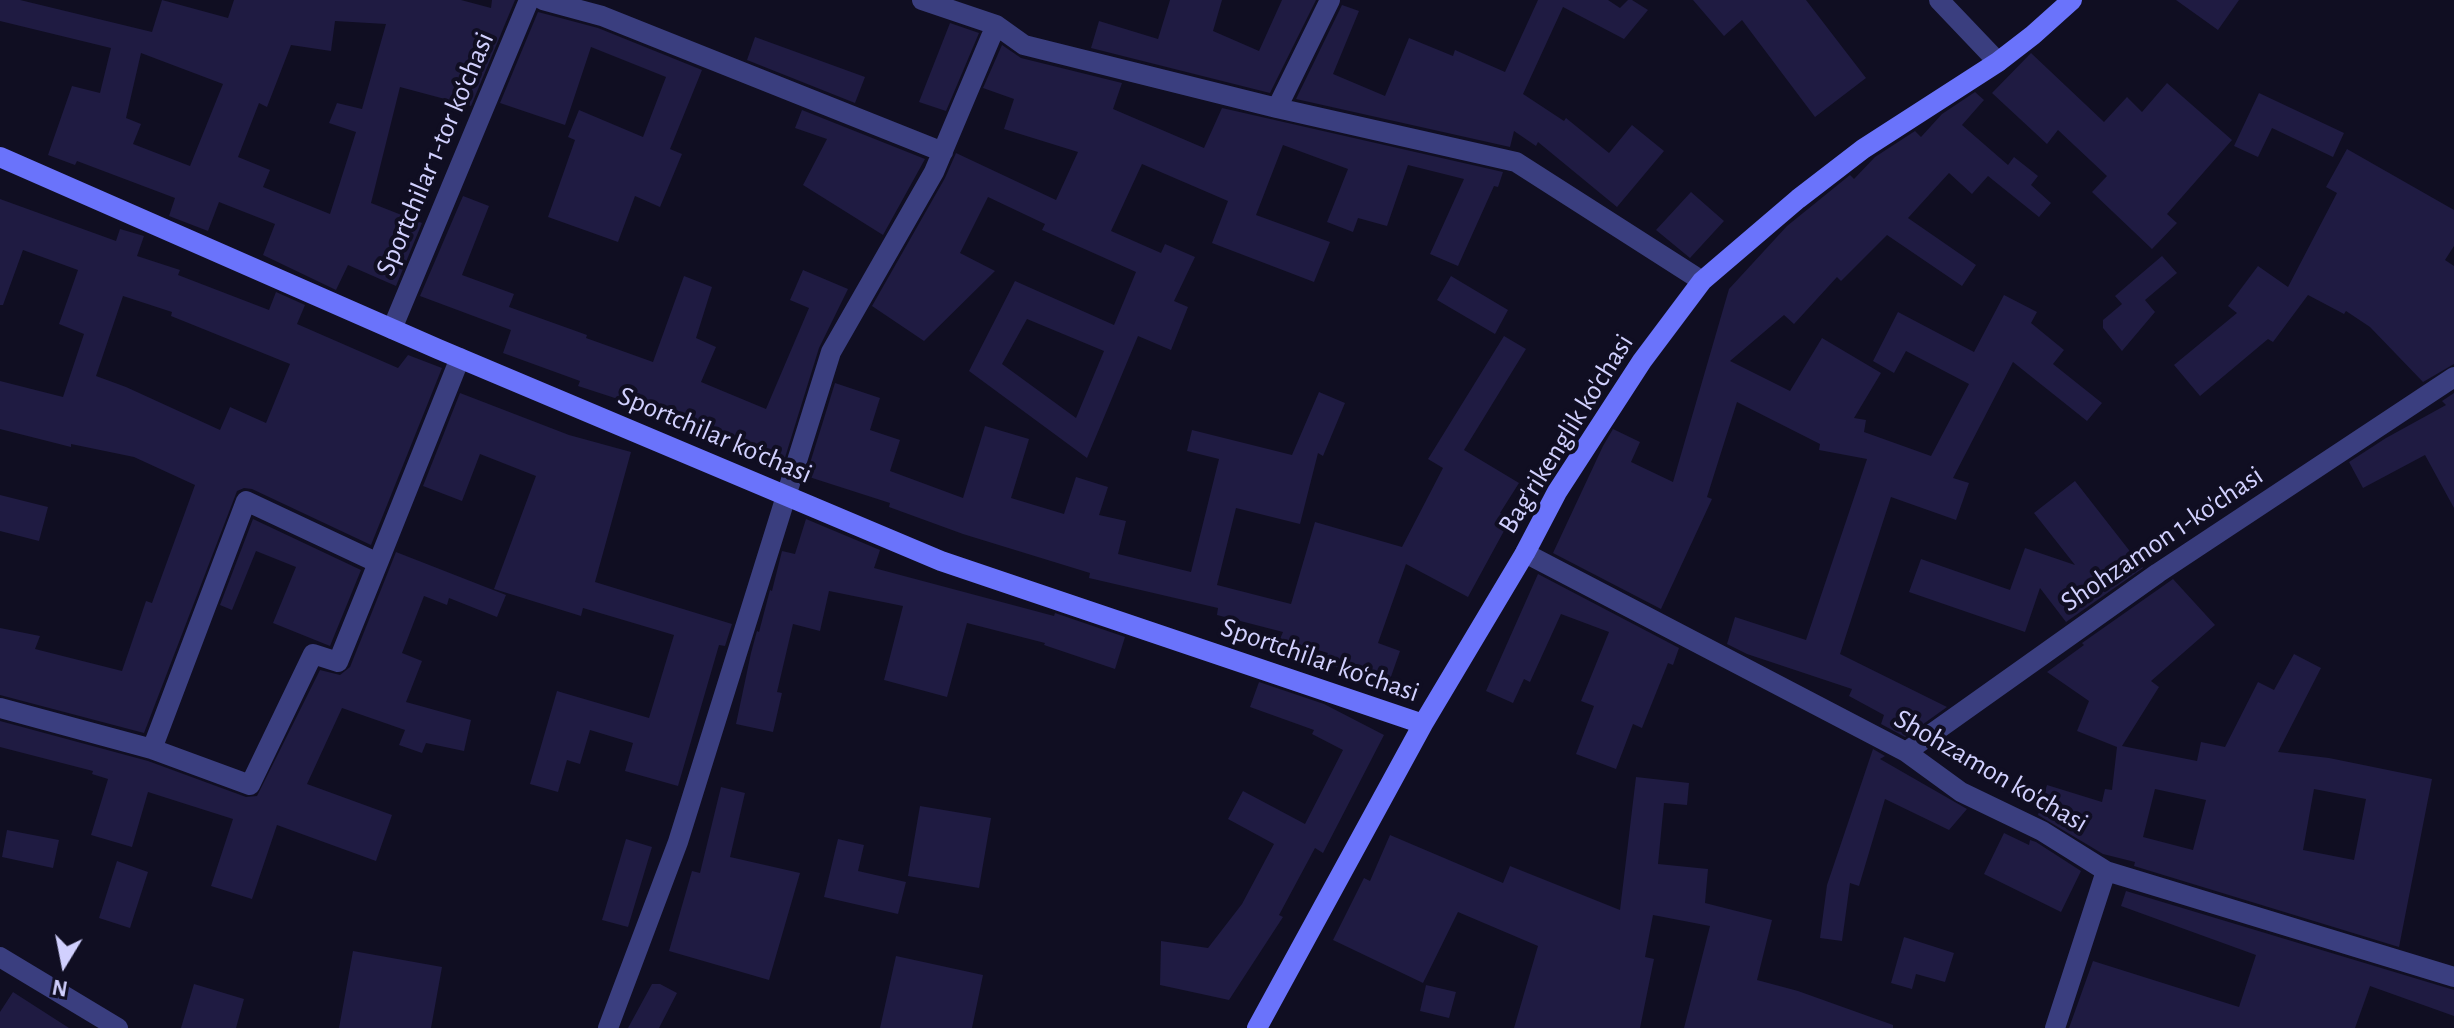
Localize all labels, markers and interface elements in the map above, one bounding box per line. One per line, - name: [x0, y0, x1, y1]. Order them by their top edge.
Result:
- street label: Sportchilar 1-tor ko‘chasi: [368, 27, 502, 281]
- street label: Bag'rikenglik ko'chasi: [1491, 328, 1641, 540]
- street label: Sportchilar ko‘chasi: [613, 379, 817, 491]
- street label: Shohzamon 1-ko'chasi: [2054, 459, 2270, 619]
- street label: Sportchilar ko‘chasi: [1216, 610, 1424, 710]
- street label: Shohzamon ko'chasi: [1888, 702, 2094, 840]
- north arrow: [24, 924, 104, 1004]
- text: N: [50, 975, 69, 1000]

